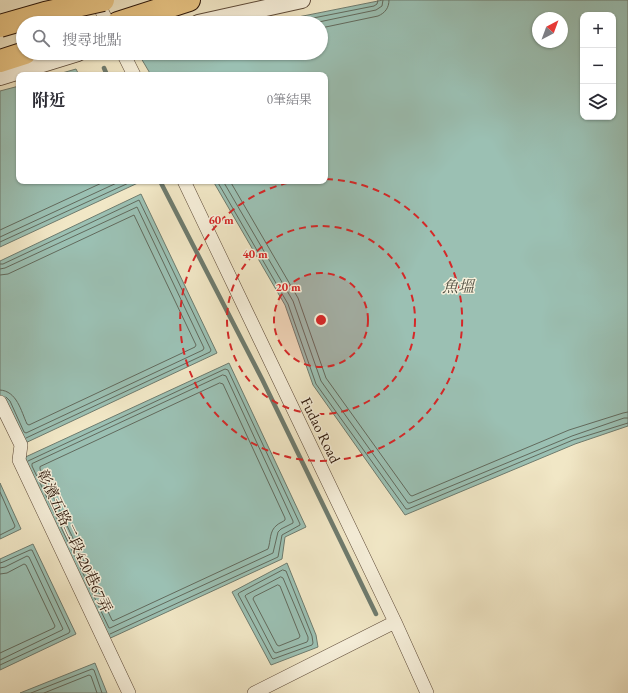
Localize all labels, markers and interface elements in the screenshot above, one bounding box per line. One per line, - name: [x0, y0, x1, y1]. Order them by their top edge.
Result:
- north arrow: [532, 12, 568, 48]
- map controls: [580, 12, 616, 120]
- button: +: [580, 12, 616, 48]
- search box: [16, 16, 328, 60]
- icon: search: [30, 27, 52, 49]
- text: 搜尋地點: [62, 30, 122, 49]
- button: −: [580, 48, 616, 84]
- button: layers: [580, 84, 616, 120]
- text: 附近: [32, 89, 66, 111]
- text: 0筆結果: [267, 91, 312, 108]
- text: 60 m: [208, 212, 234, 228]
- text: 40 m: [242, 246, 268, 262]
- water label: 魚塭: [442, 276, 476, 297]
- text: 20 m: [275, 279, 301, 295]
- centre of rings: [314, 313, 328, 327]
- street label: Fudao Road: [297, 394, 345, 466]
- street label: 彰濱五路二段420巷67弄: [33, 466, 117, 616]

